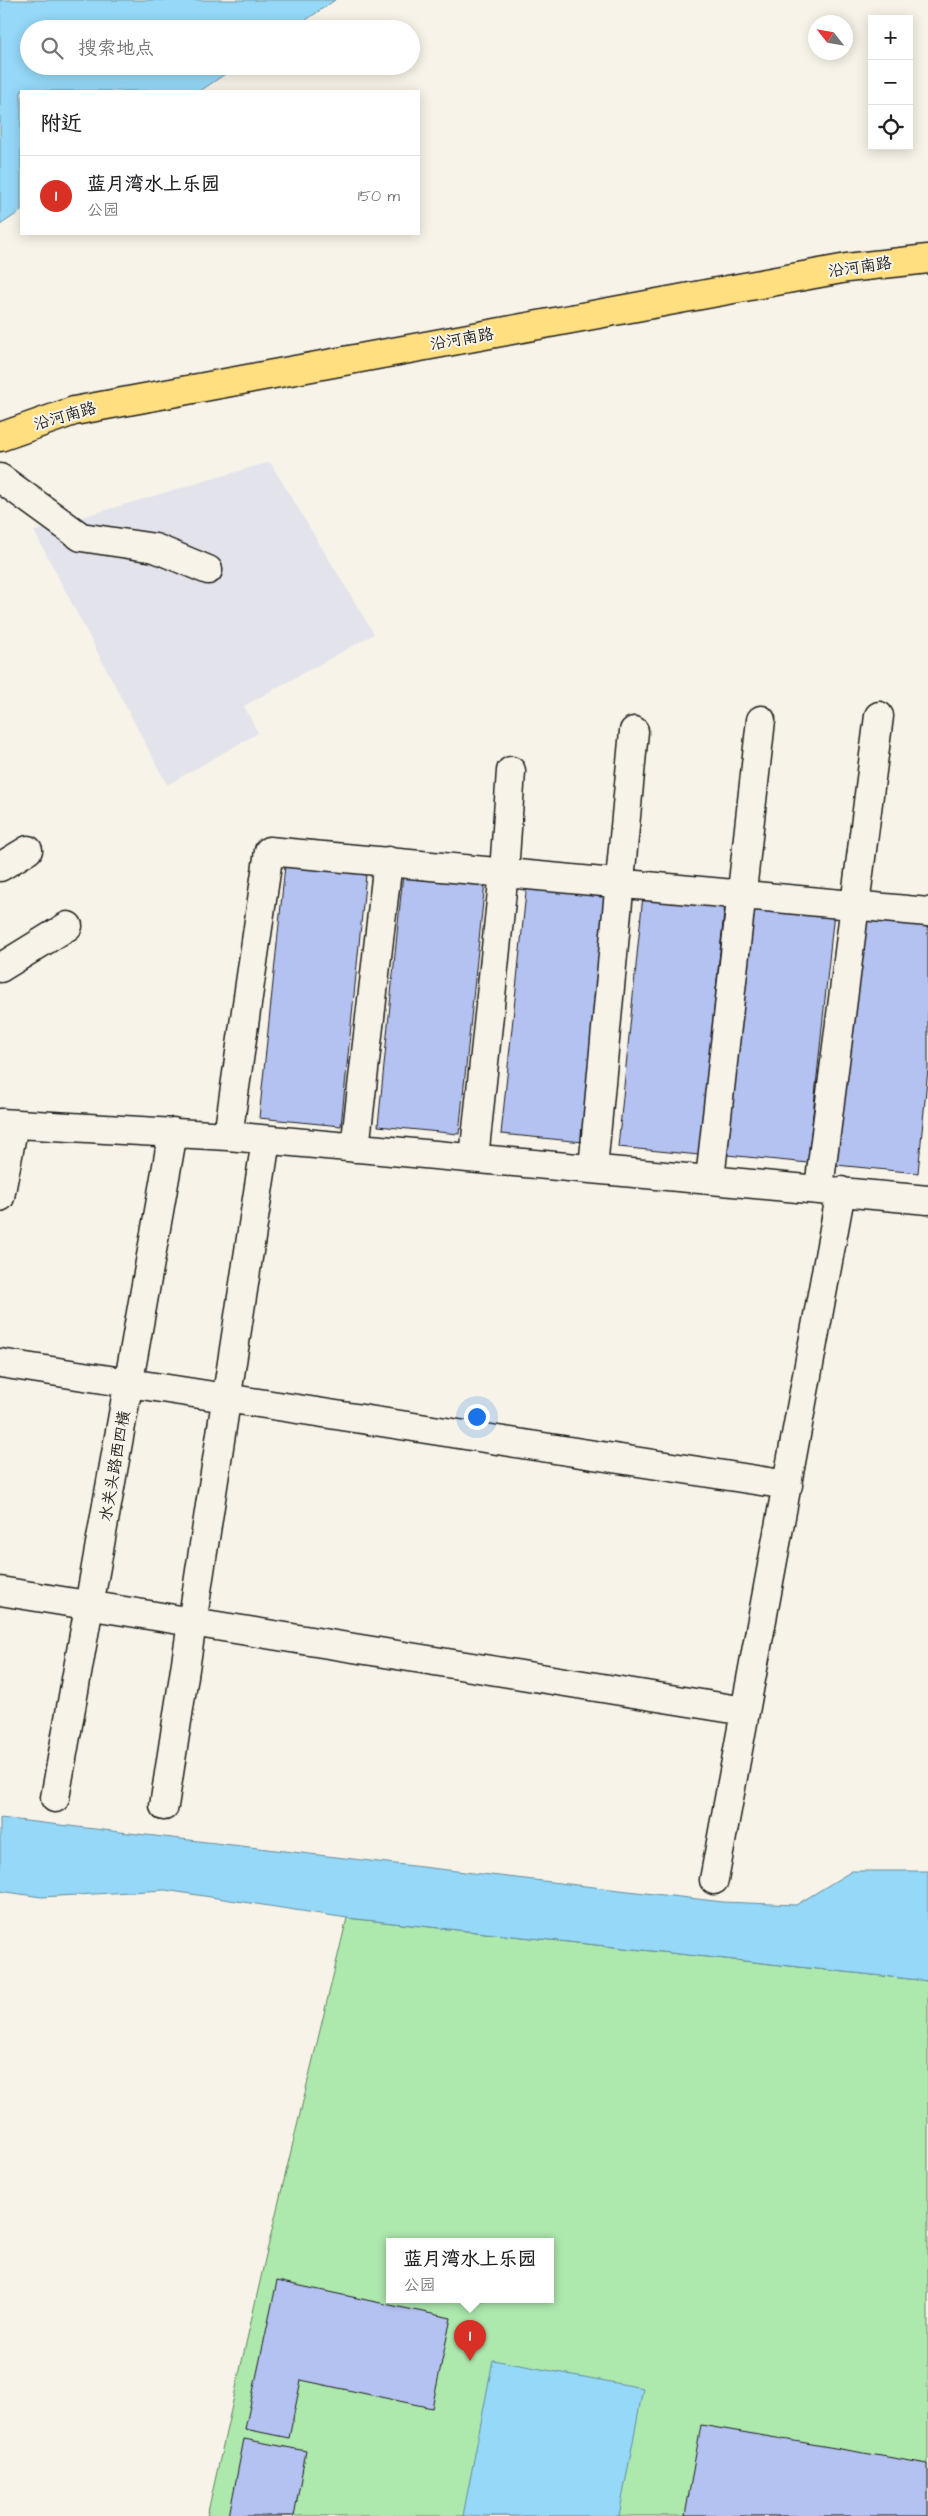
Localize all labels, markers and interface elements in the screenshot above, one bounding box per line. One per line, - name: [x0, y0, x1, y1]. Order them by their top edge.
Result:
- north arrow: [808, 15, 853, 60]
- map controls: [868, 15, 913, 150]
- button: +: [868, 15, 913, 60]
- search box: [20, 20, 420, 75]
- icon: search: [38, 34, 66, 62]
- text: 搜索地点: [78, 35, 154, 62]
- button: −: [868, 60, 913, 105]
- button: locate: [868, 105, 913, 150]
- text: 附近: [40, 109, 82, 138]
- text: 蓝月湾水上乐园: [87, 171, 220, 198]
- text: 1: [55, 185, 57, 207]
- text: 150 m: [358, 185, 400, 207]
- text: 公园: [87, 199, 119, 221]
- street label: 沿河南路: [827, 252, 893, 282]
- street label: 沿河南路: [429, 323, 495, 355]
- street label: 沿河南路: [31, 397, 99, 435]
- your location: [464, 1404, 490, 1430]
- street label: 水关头路西四横: [94, 1409, 136, 1523]
- popup: [386, 2238, 554, 2303]
- text: 蓝月湾水上乐园: [403, 2246, 537, 2273]
- text: 公园: [403, 2274, 436, 2296]
- pin: 1: [454, 2320, 486, 2361]

